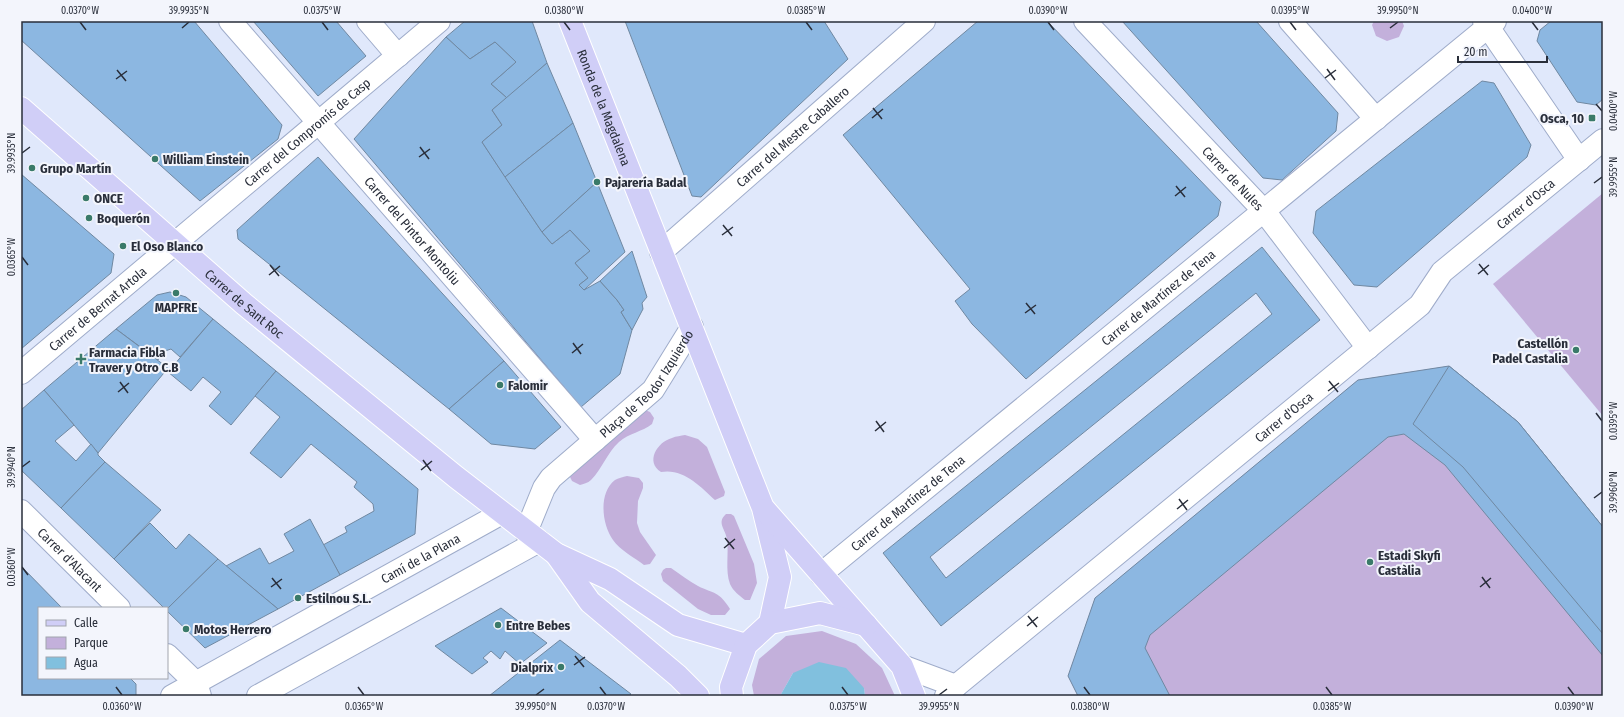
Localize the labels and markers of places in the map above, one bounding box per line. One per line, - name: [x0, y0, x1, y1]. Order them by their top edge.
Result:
- place label: Osca, 10: [1540, 111, 1584, 126]
- marker: Osca, 10: [1587, 113, 1597, 123]
- place label: William Einstein: [163, 152, 249, 167]
- marker: William Einstein: [150, 154, 160, 164]
- place label: Grupo Martín: [40, 161, 111, 176]
- marker: Grupo Martín: [27, 163, 37, 173]
- place label: Pajarería Badal: [605, 175, 687, 190]
- marker: Pajarería Badal: [592, 177, 602, 187]
- place label: ONCE: [94, 191, 123, 206]
- marker: ONCE: [81, 193, 91, 203]
- place label: Boquerón: [97, 211, 150, 226]
- marker: Boquerón: [84, 213, 94, 223]
- place label: El Oso Blanco: [131, 239, 203, 254]
- marker: El Oso Blanco: [118, 241, 128, 251]
- marker: MAPFRE: [171, 288, 181, 298]
- place label: MAPFRE: [155, 300, 197, 315]
- place label: Castellón Padel Castalia: [1492, 336, 1569, 366]
- place label: Farmacia Fibla Traver y Otro C.B: [89, 345, 178, 375]
- marker: Castellón Padel Castalia: [1571, 345, 1581, 355]
- marker: Farmacia Fibla Traver y Otro C.B: [76, 354, 86, 364]
- place label: Falomir: [508, 378, 548, 393]
- marker: Falomir: [495, 380, 505, 390]
- place label: Estadi Skyfi Castàlia: [1378, 548, 1441, 578]
- marker: Estadi Skyfi Castàlia: [1365, 557, 1375, 567]
- place label: Estilnou S.L.: [306, 591, 371, 606]
- marker: Estilnou S.L.: [293, 593, 303, 603]
- place label: Entre Bebes: [506, 618, 571, 633]
- marker: Entre Bebes: [493, 620, 503, 630]
- place label: Motos Herrero: [194, 622, 272, 637]
- marker: Motos Herrero: [181, 624, 191, 634]
- place label: Dialprix: [511, 660, 554, 675]
- marker: Dialprix: [556, 662, 566, 672]

